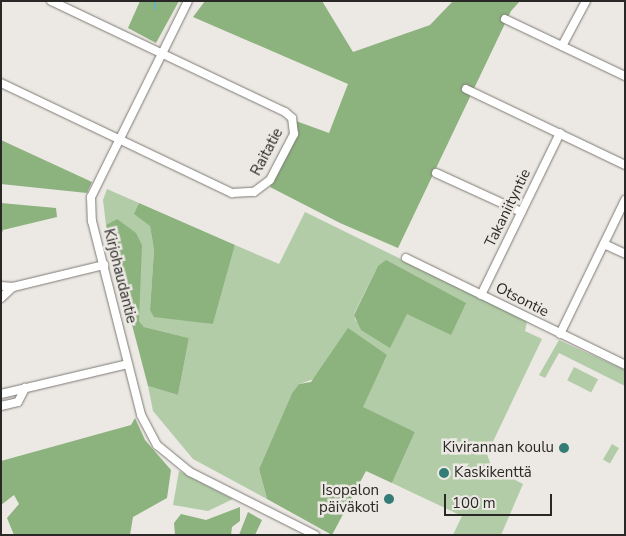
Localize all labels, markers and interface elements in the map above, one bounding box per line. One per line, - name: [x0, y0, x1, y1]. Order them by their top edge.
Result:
- street label: Raitatie: [247, 125, 287, 179]
- street label: Takaniityntie: [481, 166, 535, 250]
- street label: Kirjohaudantie: [100, 227, 140, 325]
- street label: Otsontie: [492, 279, 552, 321]
- place label: Kivirannan koulu: [442, 439, 554, 457]
- marker: Kivirannan koulu: [558, 442, 570, 454]
- place label: Kaskikenttä: [454, 464, 532, 482]
- marker: Kaskikenttä: [438, 467, 450, 479]
- place label: Isopalon päiväkoti: [319, 481, 379, 516]
- scale bar: [446, 484, 554, 516]
- marker: Isopalon päiväkoti: [383, 493, 395, 505]
- text: 100 m: [452, 493, 496, 513]

